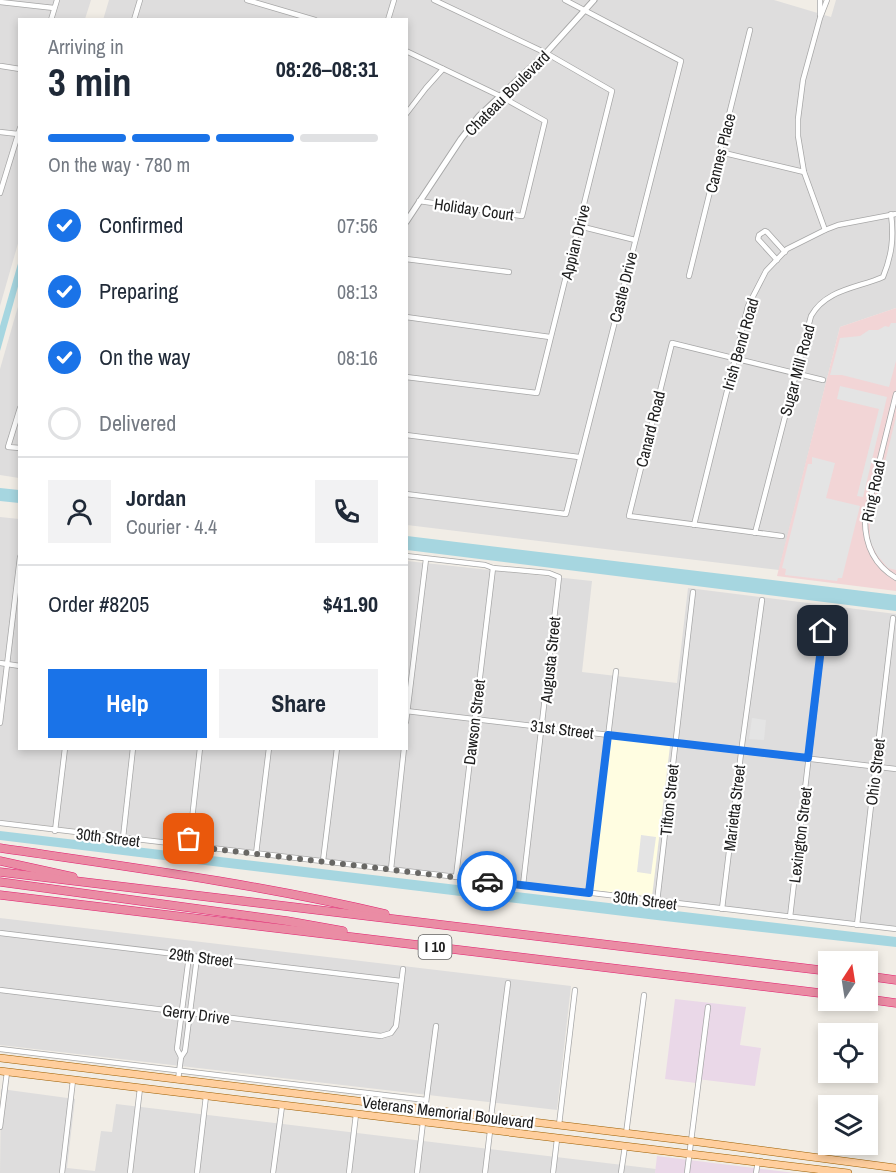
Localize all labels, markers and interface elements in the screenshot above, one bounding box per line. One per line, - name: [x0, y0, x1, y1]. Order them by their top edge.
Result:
- text: Arriving in: [48, 33, 124, 60]
- street label: Chateau Boulevard: [460, 46, 554, 140]
- text: 08:26–08:31: [276, 54, 378, 84]
- text: 3 min: [48, 56, 132, 108]
- street label: Cannes Place: [699, 111, 741, 195]
- text: On the way · 780 m: [48, 151, 190, 178]
- street label: Holiday Court: [433, 193, 516, 226]
- street label: Appian Drive: [555, 202, 595, 283]
- icon: check: [48, 209, 81, 242]
- text: Confirmed: [99, 210, 183, 240]
- text: 07:56: [337, 212, 378, 239]
- street label: Castle Drive: [604, 249, 642, 325]
- icon: check: [48, 275, 81, 308]
- text: Preparing: [99, 276, 178, 306]
- text: 08:13: [337, 278, 378, 305]
- street label: Irish Bend Road: [716, 295, 764, 393]
- street label: Sugar Mill Road: [774, 322, 820, 418]
- icon: check: [48, 341, 81, 374]
- text: On the way: [99, 342, 190, 372]
- text: 08:16: [337, 344, 378, 371]
- street label: Canard Road: [630, 388, 670, 470]
- text: Delivered: [99, 408, 176, 438]
- street label: Ring Road: [856, 458, 890, 524]
- button: person: [48, 480, 111, 543]
- button: phone: [315, 480, 378, 543]
- text: Jordan: [126, 483, 186, 513]
- text: Courier · 4.4: [126, 513, 217, 540]
- text: Order #8205: [48, 589, 149, 619]
- text: $41.90: [323, 589, 378, 619]
- pin: [797, 605, 848, 656]
- icon: home: [806, 614, 839, 647]
- street label: Augusta Street: [534, 615, 566, 705]
- button: Help: [48, 669, 207, 738]
- button: Share: [219, 669, 378, 738]
- street label: Dawson Street: [458, 678, 490, 766]
- street label: 31st Street: [529, 714, 595, 744]
- street label: Ohio Street: [860, 737, 890, 807]
- street label: Tifton Street: [654, 763, 684, 837]
- street label: Marietta Street: [718, 763, 750, 852]
- street label: Lexington Street: [783, 786, 817, 884]
- pin: [163, 813, 214, 864]
- street label: 30th Street: [75, 822, 142, 852]
- icon: bag: [172, 822, 205, 855]
- courier: [457, 851, 517, 911]
- icon: car: [471, 865, 504, 898]
- street label: 30th Street: [612, 885, 679, 915]
- road number: I 10: [418, 935, 452, 959]
- street label: 29th Street: [168, 942, 235, 972]
- north arrow: [818, 951, 878, 1011]
- map controls: [818, 951, 878, 1155]
- street label: Gerry Drive: [161, 999, 231, 1029]
- button: locate: [818, 1023, 878, 1083]
- street label: Veterans Memorial Boulevard: [361, 1091, 535, 1133]
- button: layers: [818, 1095, 878, 1155]

